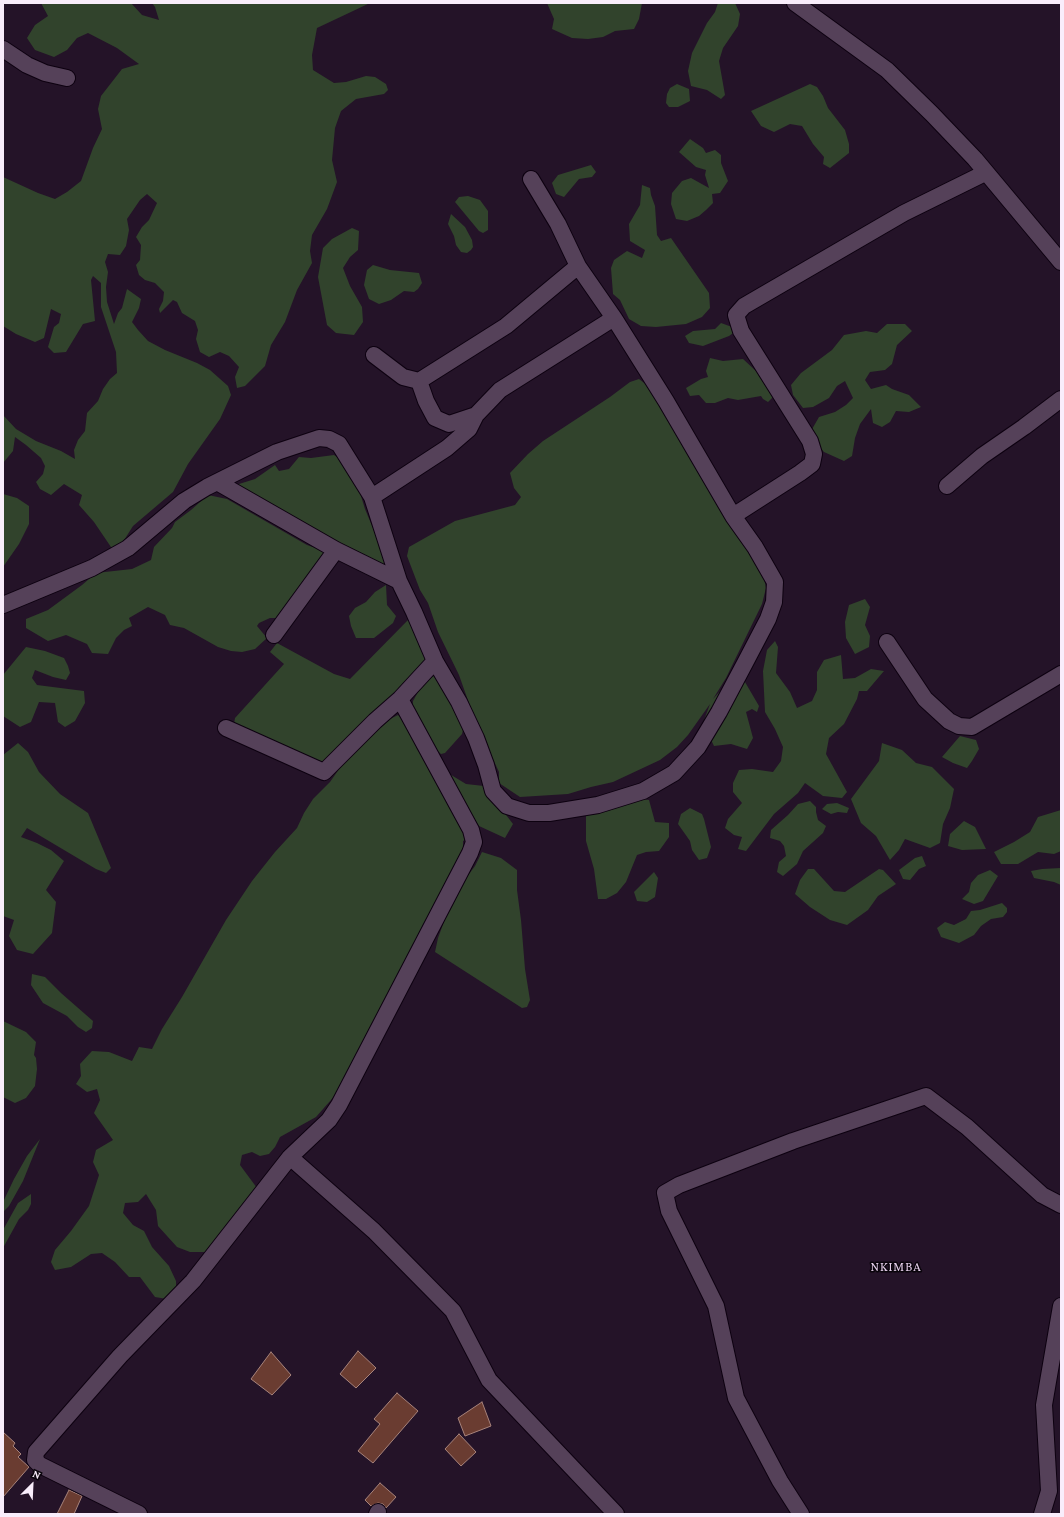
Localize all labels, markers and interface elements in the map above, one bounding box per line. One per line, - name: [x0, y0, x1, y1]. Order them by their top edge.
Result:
- district label: NKIMBA: [870, 1259, 922, 1275]
- north arrow: [12, 1465, 52, 1505]
- text: N: [31, 1467, 43, 1481]

